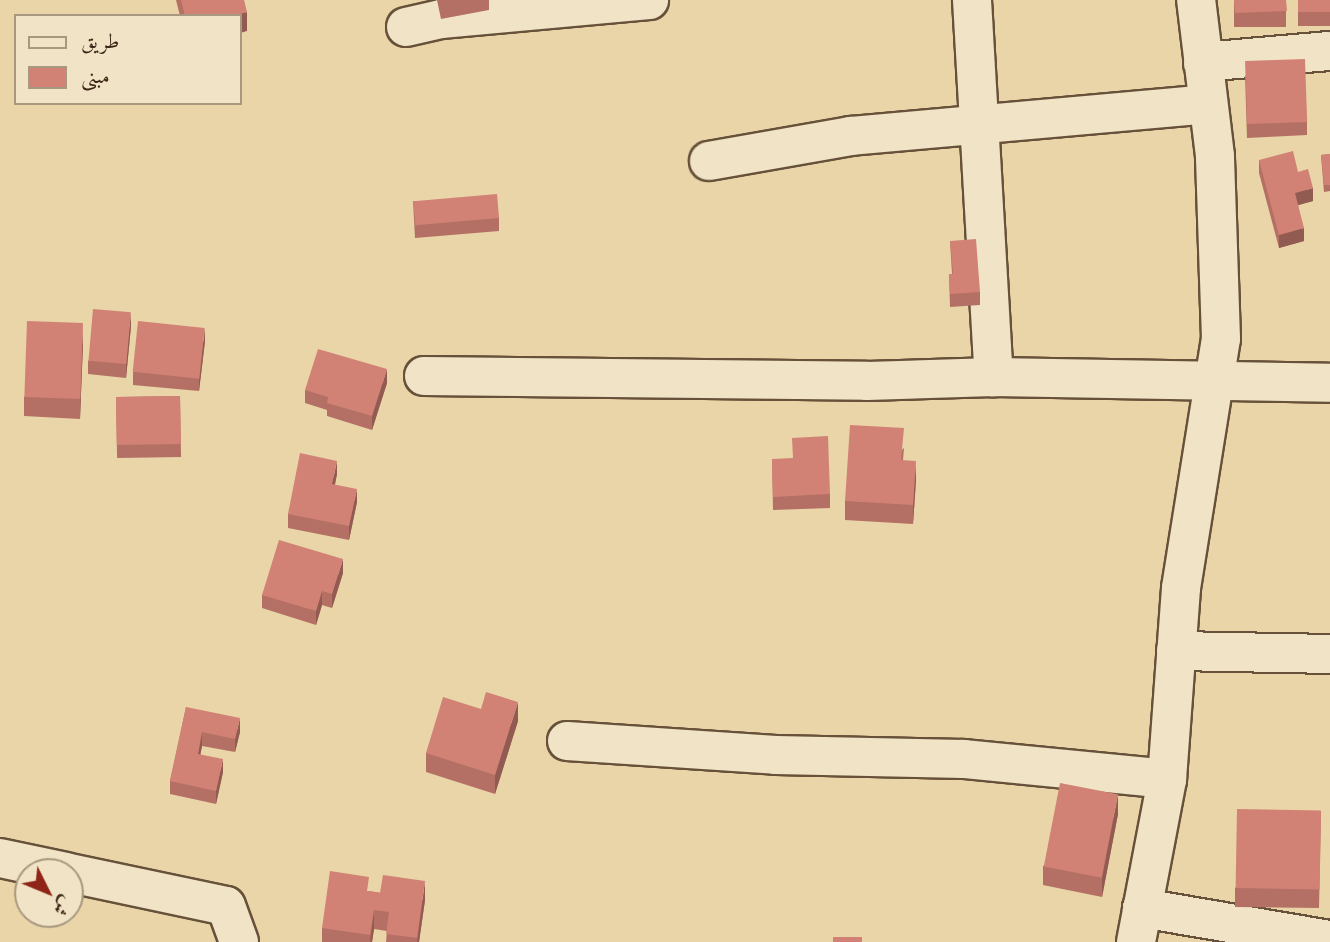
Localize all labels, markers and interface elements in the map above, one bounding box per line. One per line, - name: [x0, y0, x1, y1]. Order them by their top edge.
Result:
- legend: [14, 14, 242, 105]
- text: طريق: [81, 27, 119, 55]
- text: مبنى: [81, 62, 110, 90]
- north arrow: [14, 858, 84, 928]
- text: ش: [47, 890, 79, 922]

